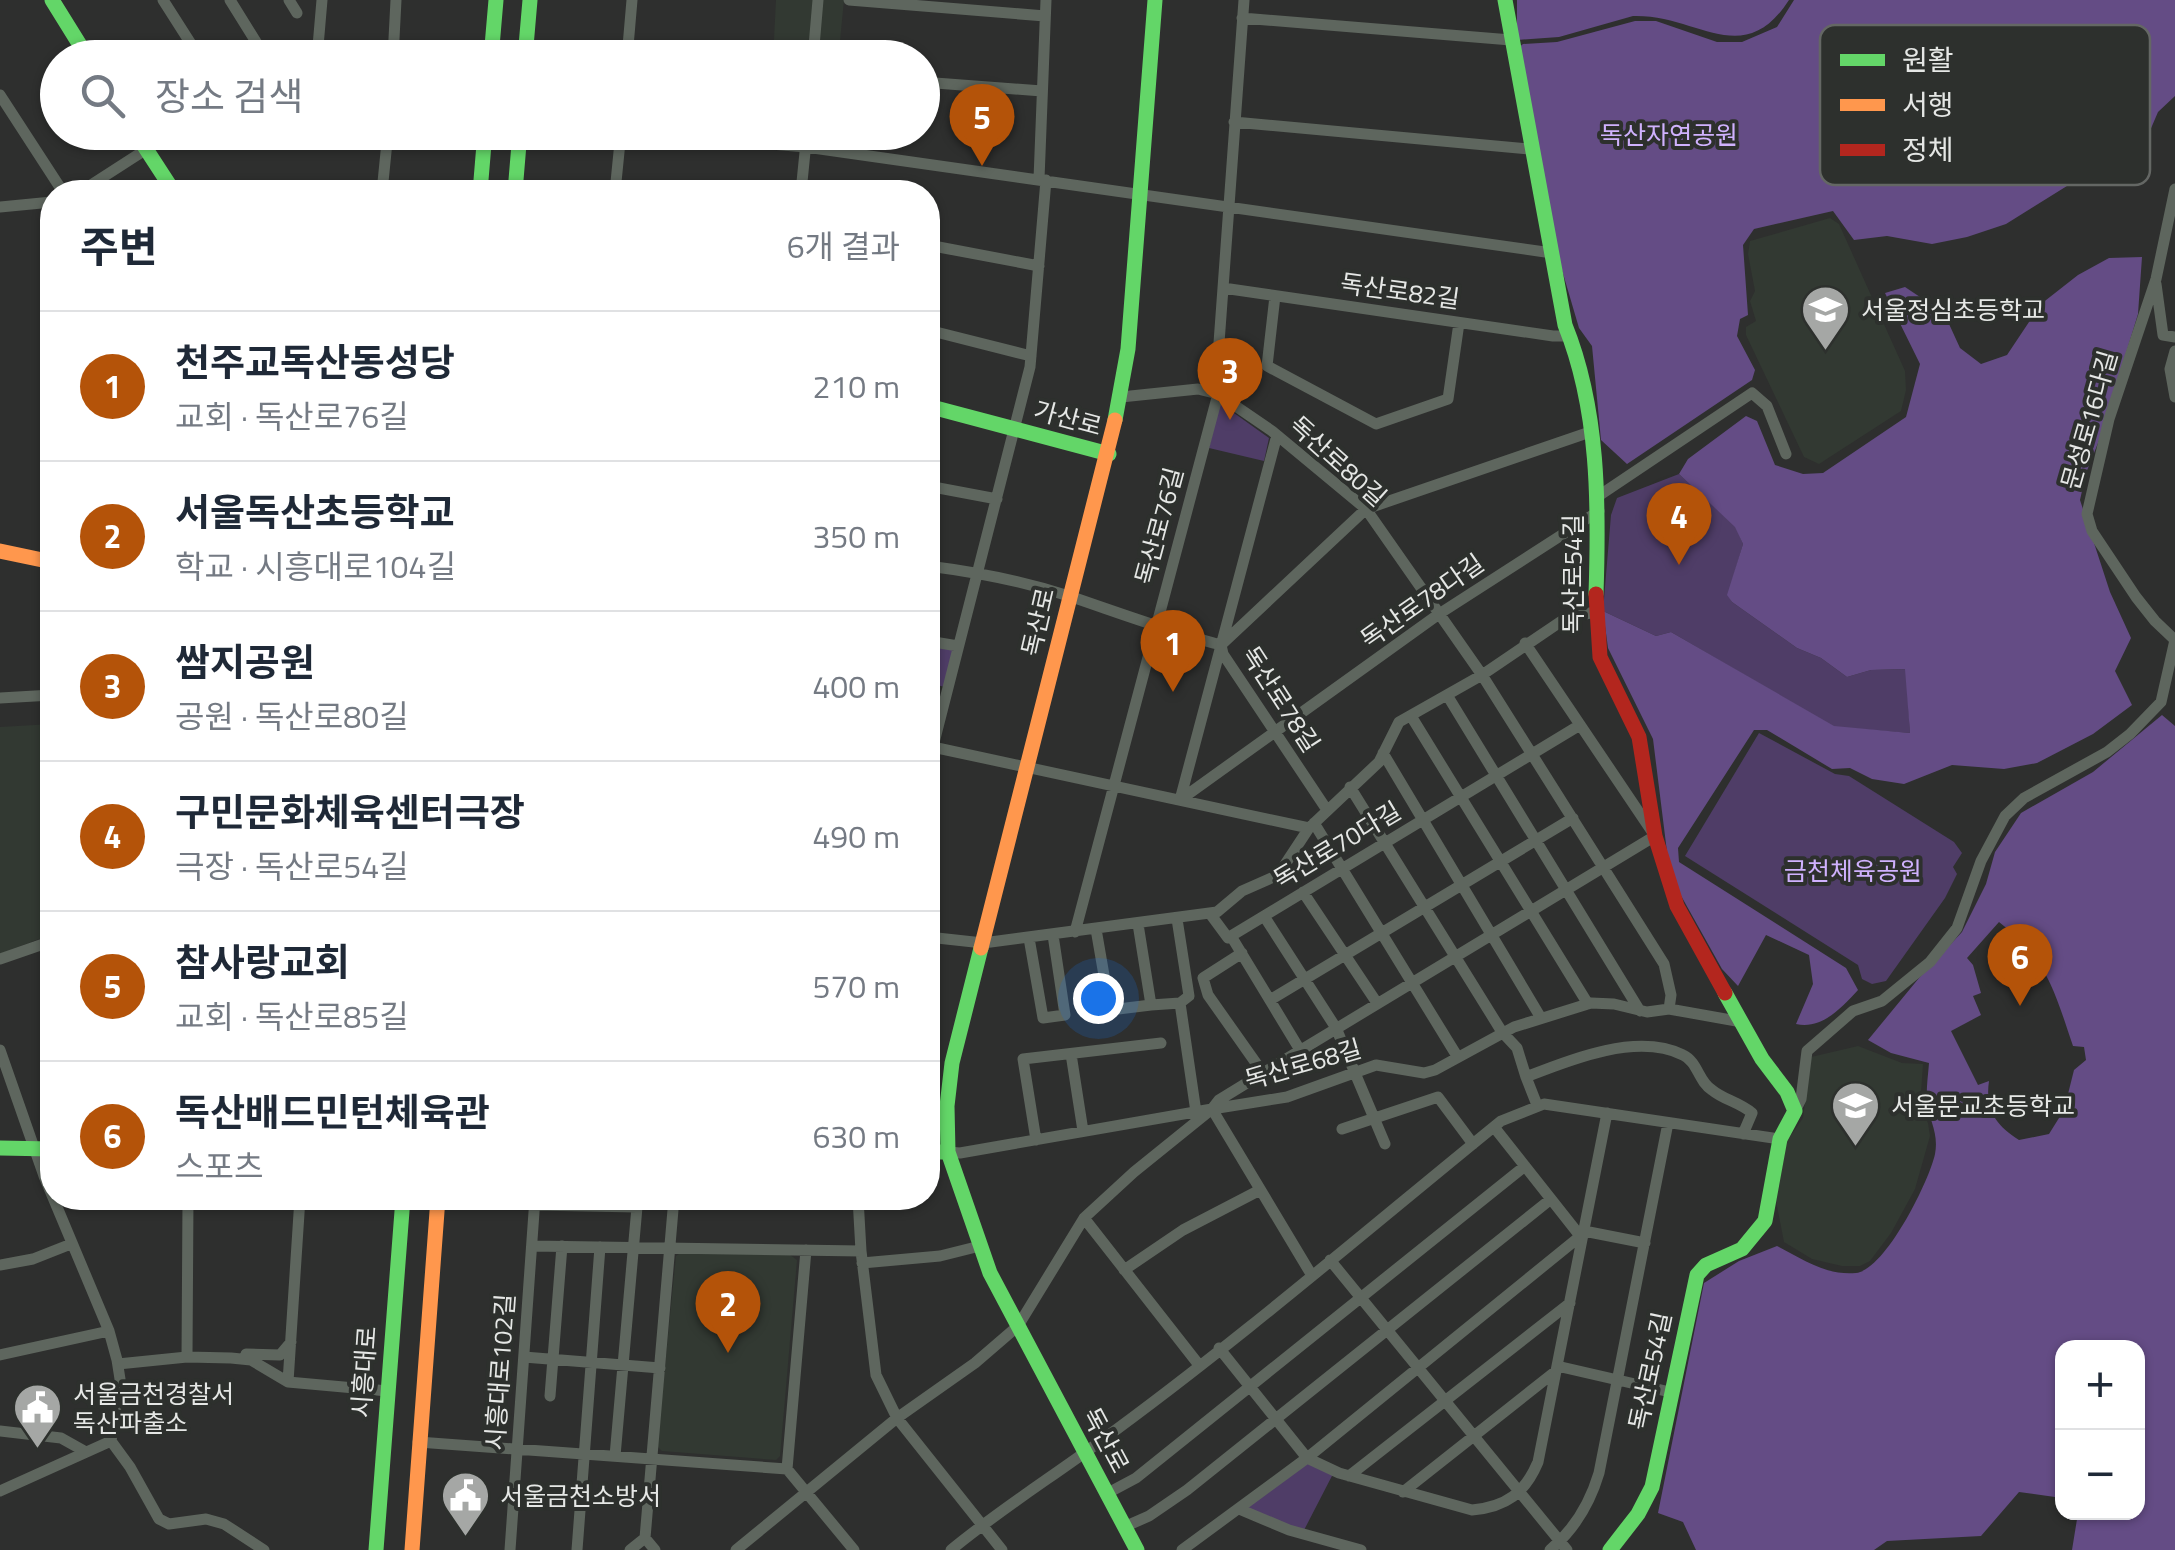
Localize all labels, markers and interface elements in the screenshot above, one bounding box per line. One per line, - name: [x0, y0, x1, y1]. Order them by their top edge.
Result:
- legend: [1820, 25, 2150, 185]
- text: 원활: [1902, 38, 1954, 81]
- search box: [40, 40, 940, 150]
- text: 장소 검색: [155, 67, 303, 125]
- icon: search: [75, 68, 130, 123]
- text: 서행: [1902, 83, 1954, 126]
- pin: 5: [950, 84, 1014, 166]
- park label: 독산자연공원: [1600, 116, 1738, 154]
- text: 정체: [1902, 128, 1954, 171]
- text: 주변: [80, 214, 157, 278]
- text: 6개 결과: [787, 222, 900, 270]
- street label: 독산로82길: [1338, 264, 1462, 318]
- school or university icon: 서울정심초등학교: [1800, 284, 1852, 352]
- place label: 서울정심초등학교: [1861, 291, 2045, 329]
- text: 천주교독산동성당: [175, 333, 455, 391]
- pin: 3: [1198, 338, 1262, 420]
- street label: 문성로16다길: [2051, 346, 2127, 494]
- text: 1: [104, 362, 121, 410]
- text: 210 m: [812, 362, 900, 410]
- street label: 가산로: [1030, 391, 1106, 445]
- text: 교회 · 독산로76길: [175, 392, 409, 440]
- street label: 독산로80길: [1281, 407, 1395, 515]
- street label: 독산로76길: [1125, 463, 1193, 589]
- pin: 4: [1646, 482, 1712, 565]
- text: 서울독산초등학교: [175, 483, 455, 541]
- text: 2: [104, 512, 121, 560]
- text: 350 m: [812, 512, 900, 560]
- street label: 독산로54길: [1554, 514, 1592, 634]
- text: 학교 · 시흥대로104길: [175, 542, 456, 590]
- street label: 독산로78다길: [1353, 544, 1491, 658]
- street label: 독산로: [1012, 584, 1064, 660]
- pin: 1: [1140, 610, 1206, 692]
- text: 쌈지공원: [175, 633, 315, 691]
- street label: 독산로78길: [1232, 638, 1330, 760]
- text: 3: [104, 662, 121, 710]
- text: 400 m: [812, 662, 900, 710]
- text: 공원 · 독산로80길: [175, 692, 409, 740]
- text: 구민문화체육센터극장: [175, 783, 525, 841]
- street label: 독산로70다길: [1266, 792, 1408, 898]
- text: 4: [104, 812, 121, 860]
- text: 490 m: [812, 812, 900, 860]
- text: 극장 · 독산로54길: [175, 842, 409, 890]
- park label: 금천체육공원: [1784, 852, 1922, 890]
- pin: 6: [1988, 924, 2052, 1006]
- text: 참사랑교회: [175, 933, 350, 991]
- text: 5: [104, 962, 121, 1010]
- text: 570 m: [812, 962, 900, 1010]
- your location: [1073, 973, 1124, 1024]
- text: 교회 · 독산로85길: [175, 992, 409, 1040]
- street label: 독산로68길: [1240, 1029, 1366, 1099]
- school or university icon: 서울문교초등학교: [1830, 1080, 1882, 1148]
- text: 독산배드민턴체육관: [175, 1083, 490, 1141]
- place label: 서울문교초등학교: [1891, 1087, 2075, 1125]
- text: 6: [104, 1112, 121, 1160]
- text: 630 m: [812, 1112, 900, 1160]
- text: 스포츠: [175, 1142, 263, 1190]
- pin: 2: [696, 1270, 760, 1353]
- street label: 시흥대로102길: [476, 1292, 524, 1452]
- street label: 독산로54길: [1619, 1308, 1681, 1434]
- street label: 시흥대로: [342, 1325, 386, 1419]
- map controls: [2055, 1340, 2145, 1520]
- button: +: [2055, 1340, 2145, 1430]
- place label: 서울금천경찰서 독산파출소: [73, 1375, 234, 1442]
- public building icon: 서울금천경찰서 독산파출소: [12, 1382, 64, 1450]
- street label: 독산로: [1073, 1401, 1139, 1479]
- button: −: [2055, 1430, 2145, 1520]
- public building icon: 서울금천소방서: [439, 1470, 491, 1538]
- place label: 서울금천소방서: [500, 1477, 661, 1515]

